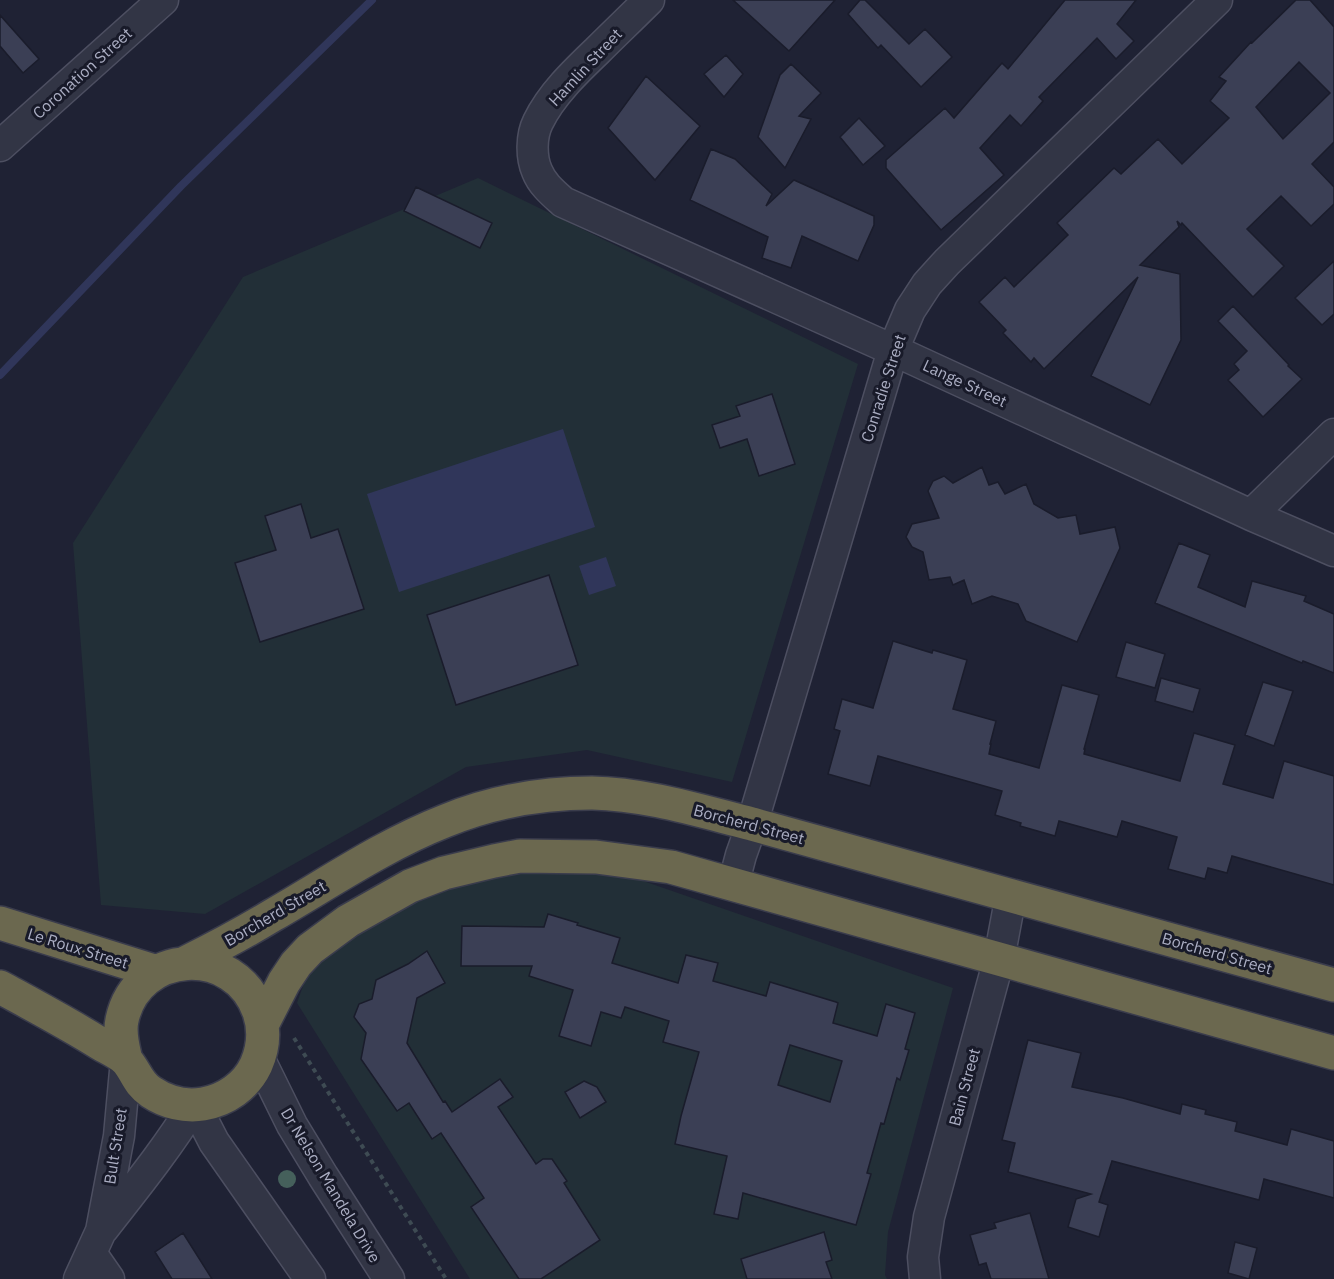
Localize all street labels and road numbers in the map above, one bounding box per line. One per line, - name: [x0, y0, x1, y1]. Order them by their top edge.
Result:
- street label: Coronation Street: [28, 23, 136, 123]
- street label: Hamlin Street: [544, 24, 626, 110]
- street label: Conradie Street: [856, 332, 910, 444]
- street label: Lange Street: [920, 355, 1010, 411]
- street label: Borcherd Street: [691, 800, 807, 848]
- street label: Borcherd Street: [221, 876, 329, 950]
- street label: Le Roux Street: [25, 923, 131, 973]
- street label: Borcherd Street: [1160, 928, 1274, 978]
- street label: Bain Street: [944, 1046, 984, 1128]
- street label: Dr Nelson Mandela Drive: [277, 1104, 385, 1266]
- street label: Bult Street: [99, 1106, 131, 1186]

